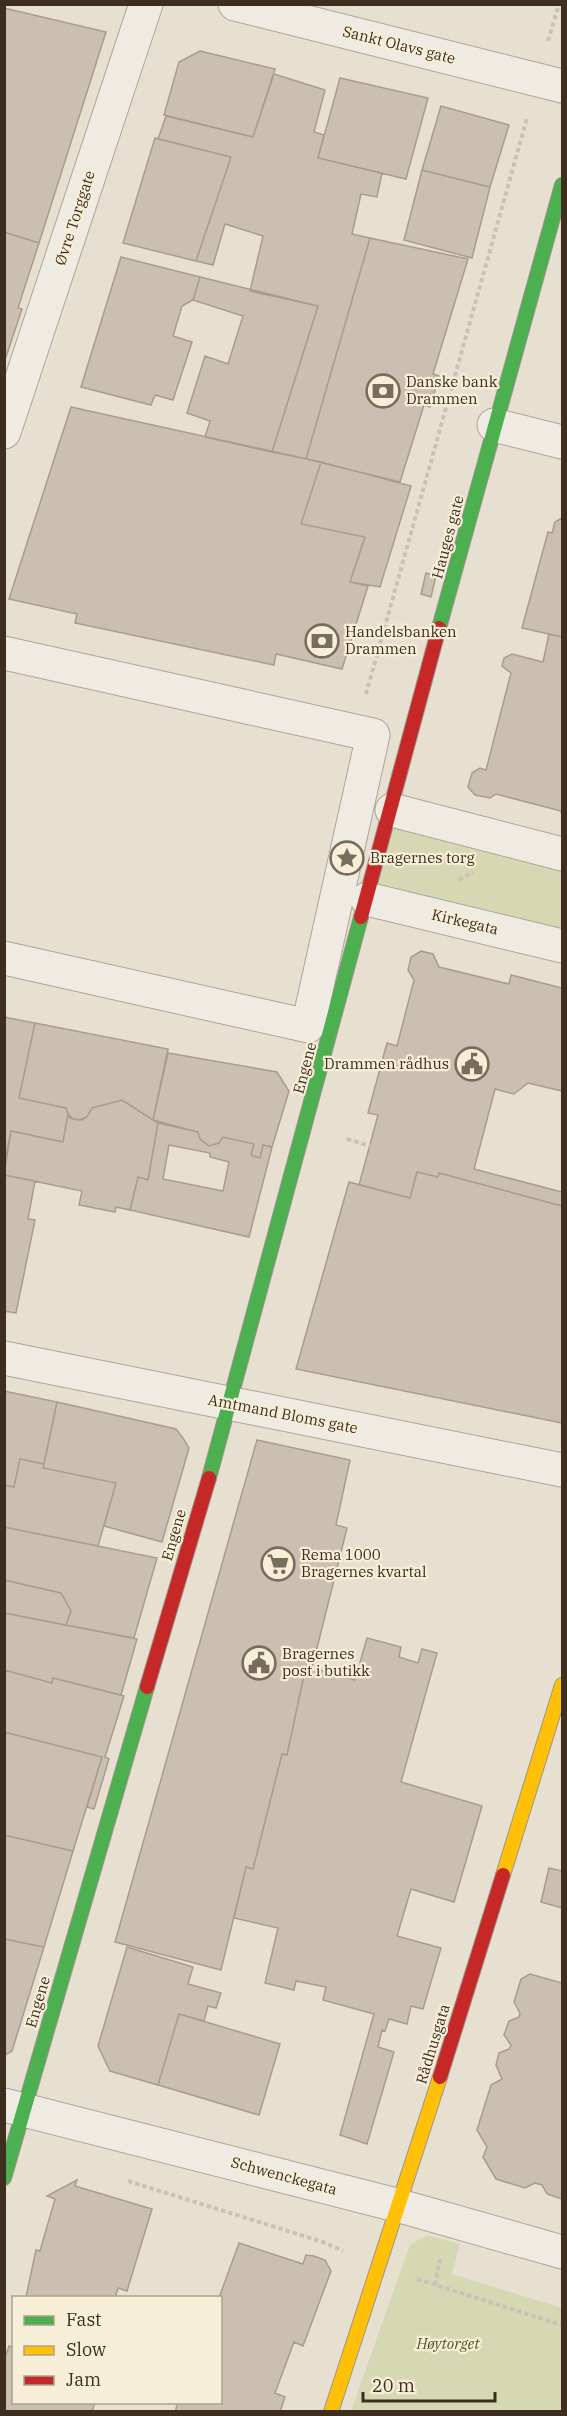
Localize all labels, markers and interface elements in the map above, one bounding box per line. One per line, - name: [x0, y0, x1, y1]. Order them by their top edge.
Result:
- street label: Sankt Olavs gate: [341, 21, 457, 68]
- street label: Øvre Torggate: [50, 168, 99, 268]
- place label: Danske bank Drammen: [406, 372, 498, 408]
- bank icon: Danske bank Drammen: [365, 373, 401, 409]
- street label: Hauges gate: [427, 493, 468, 581]
- place label: Handelsbanken Drammen: [345, 622, 457, 658]
- bank icon: Handelsbanken Drammen: [304, 623, 340, 659]
- place icon: Bragernes torg: [329, 840, 365, 876]
- place label: Bragernes torg: [370, 848, 475, 867]
- street label: Kirkegata: [430, 905, 500, 938]
- street label: Engene: [288, 1040, 321, 1096]
- public building icon: Drammen rådhus: [454, 1046, 490, 1082]
- place label: Drammen rådhus: [324, 1054, 449, 1073]
- street label: Amtmand Bloms gate: [207, 1390, 360, 1437]
- street label: Engene: [157, 1507, 190, 1563]
- place label: Rema 1000 Bragernes kvartal: [301, 1545, 427, 1581]
- supermarket icon: Rema 1000 Bragernes kvartal: [260, 1546, 296, 1582]
- place label: Bragernes post i butikk: [282, 1644, 370, 1680]
- public building icon: Bragernes post i butikk: [241, 1645, 277, 1681]
- street label: Engene: [21, 1974, 54, 2030]
- street label: Rådhusgata: [411, 2001, 454, 2086]
- street label: Schwenckegata: [229, 2152, 339, 2199]
- legend: [12, 2296, 222, 2404]
- text: Fast: [66, 2308, 101, 2331]
- park label: Høytorget: [415, 2334, 480, 2353]
- text: Slow: [66, 2338, 106, 2361]
- scale bar: [363, 2365, 495, 2403]
- text: Jam: [66, 2368, 101, 2391]
- text: 20 m: [372, 2374, 415, 2397]

